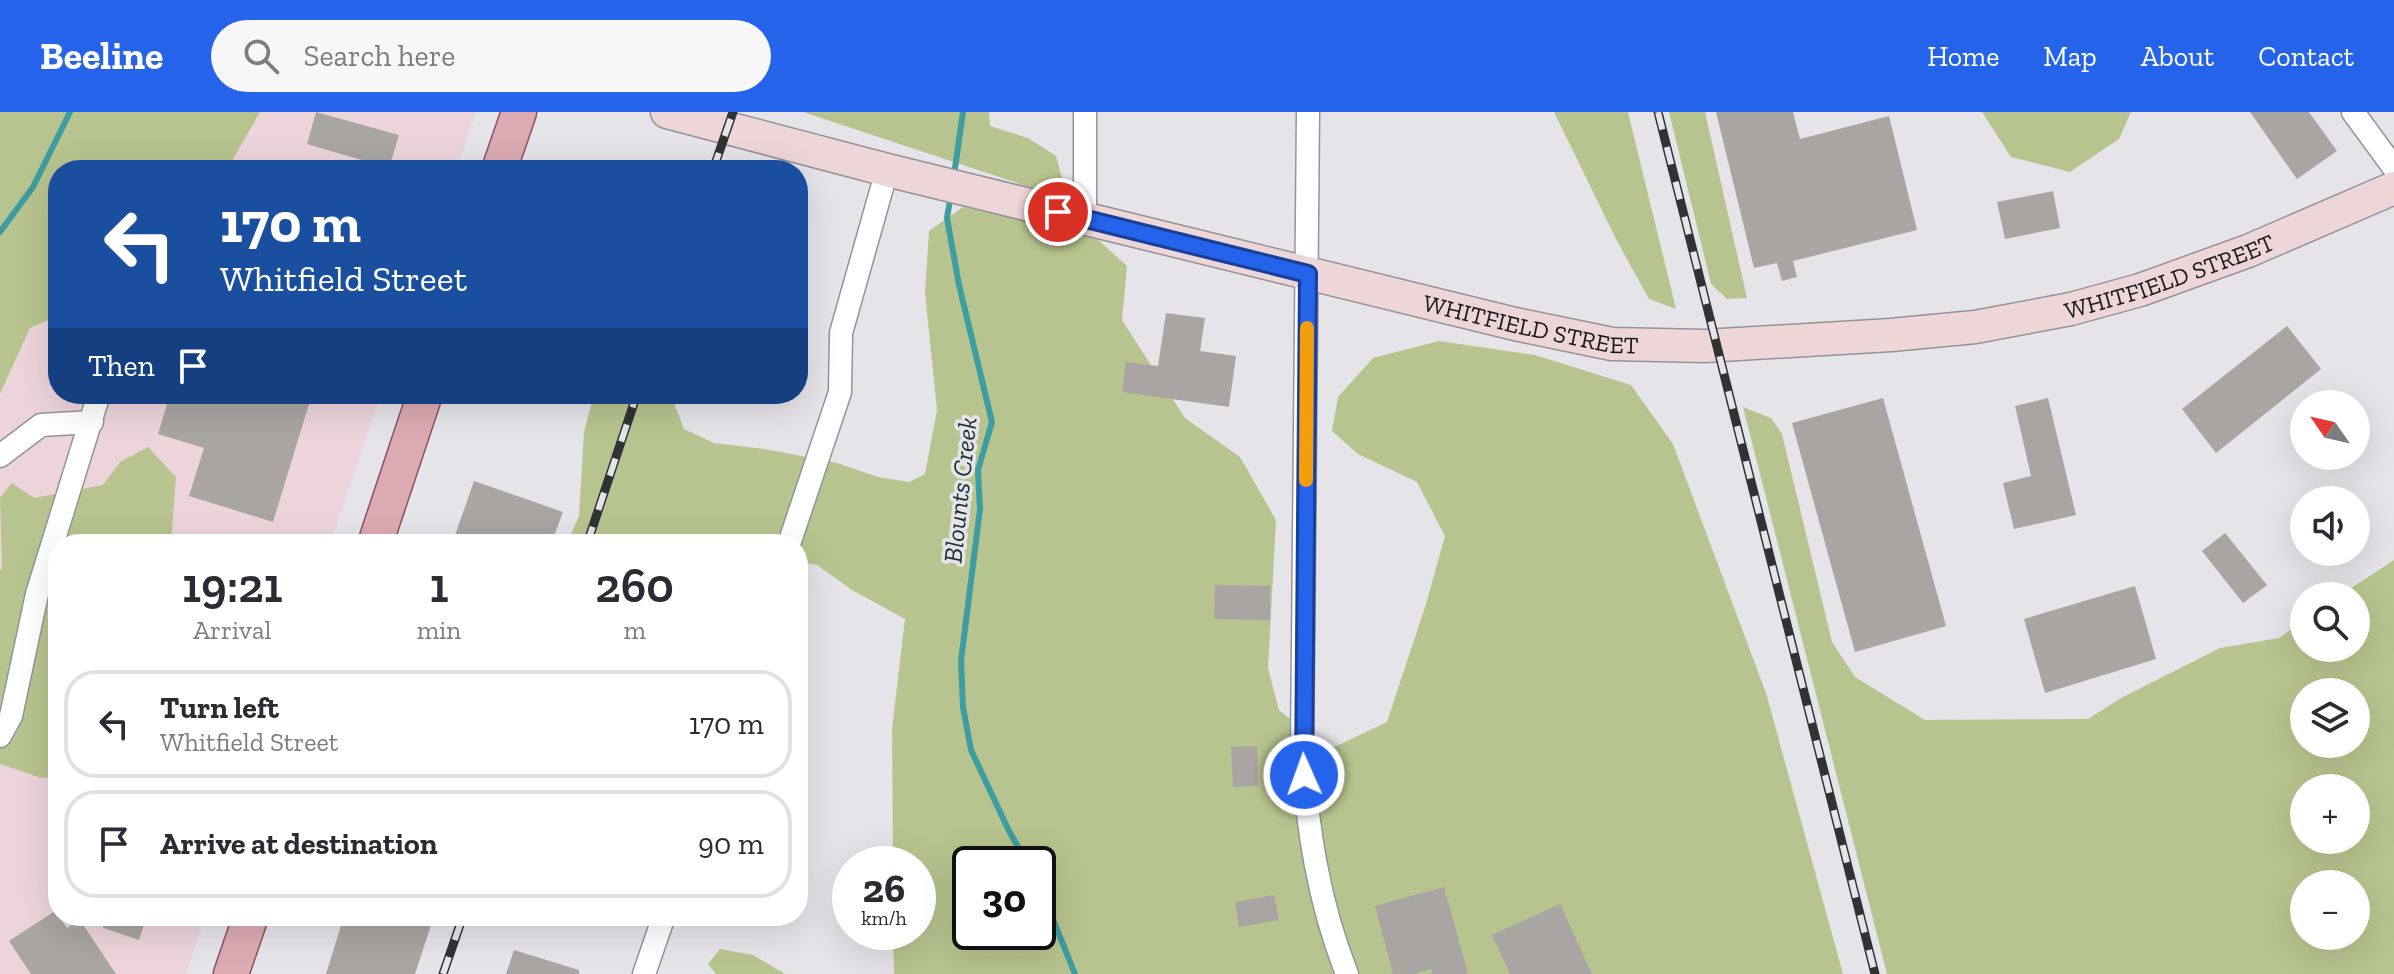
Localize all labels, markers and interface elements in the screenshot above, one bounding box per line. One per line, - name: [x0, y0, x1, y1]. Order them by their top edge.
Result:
- search box: [211, 20, 771, 92]
- text: Beeline: [40, 33, 163, 79]
- icon: search: [239, 34, 283, 78]
- text: Search here: [303, 38, 455, 74]
- text: Home: [1927, 40, 1999, 73]
- text: Map: [2043, 40, 2097, 73]
- text: About: [2141, 40, 2214, 73]
- text: Contact: [2258, 40, 2354, 73]
- pin: [1024, 178, 1092, 246]
- text: 170 m: [220, 189, 361, 256]
- icon: arrive: [1036, 190, 1080, 234]
- icon: left: [88, 192, 192, 296]
- street label: WHITFIELD STREET: [2061, 227, 2278, 325]
- text: Whitfield Street: [220, 257, 467, 300]
- street label: WHITFIELD STREET: [1420, 288, 1639, 359]
- icon: arrive: [171, 344, 215, 388]
- text: Then: [88, 348, 155, 384]
- north arrow: [2290, 390, 2370, 470]
- map controls: [2290, 390, 2370, 950]
- water label: Blounts Creek: [936, 416, 984, 564]
- button: sound: [2290, 486, 2370, 566]
- text: 19:21: [182, 557, 283, 614]
- text: 1: [429, 557, 448, 614]
- text: 260: [595, 557, 674, 614]
- button: search: [2290, 582, 2370, 662]
- text: Arrival: [193, 614, 271, 646]
- text: min: [417, 614, 461, 646]
- text: m: [623, 614, 646, 646]
- button: layers: [2290, 678, 2370, 758]
- text: Turn left: [160, 690, 279, 726]
- icon: left: [92, 702, 136, 746]
- text: 170 m: [689, 706, 764, 742]
- text: Whitfield Street: [160, 726, 338, 758]
- position arrow: [1262, 733, 1346, 817]
- button: +: [2290, 774, 2370, 854]
- icon: arrive: [92, 822, 136, 866]
- text: Arrive at destination: [160, 826, 437, 862]
- text: 90 m: [698, 826, 764, 862]
- speed limit sign: 30: [952, 846, 1056, 950]
- text: 26: [863, 864, 905, 912]
- button: −: [2290, 870, 2370, 950]
- text: km/h: [861, 906, 907, 930]

